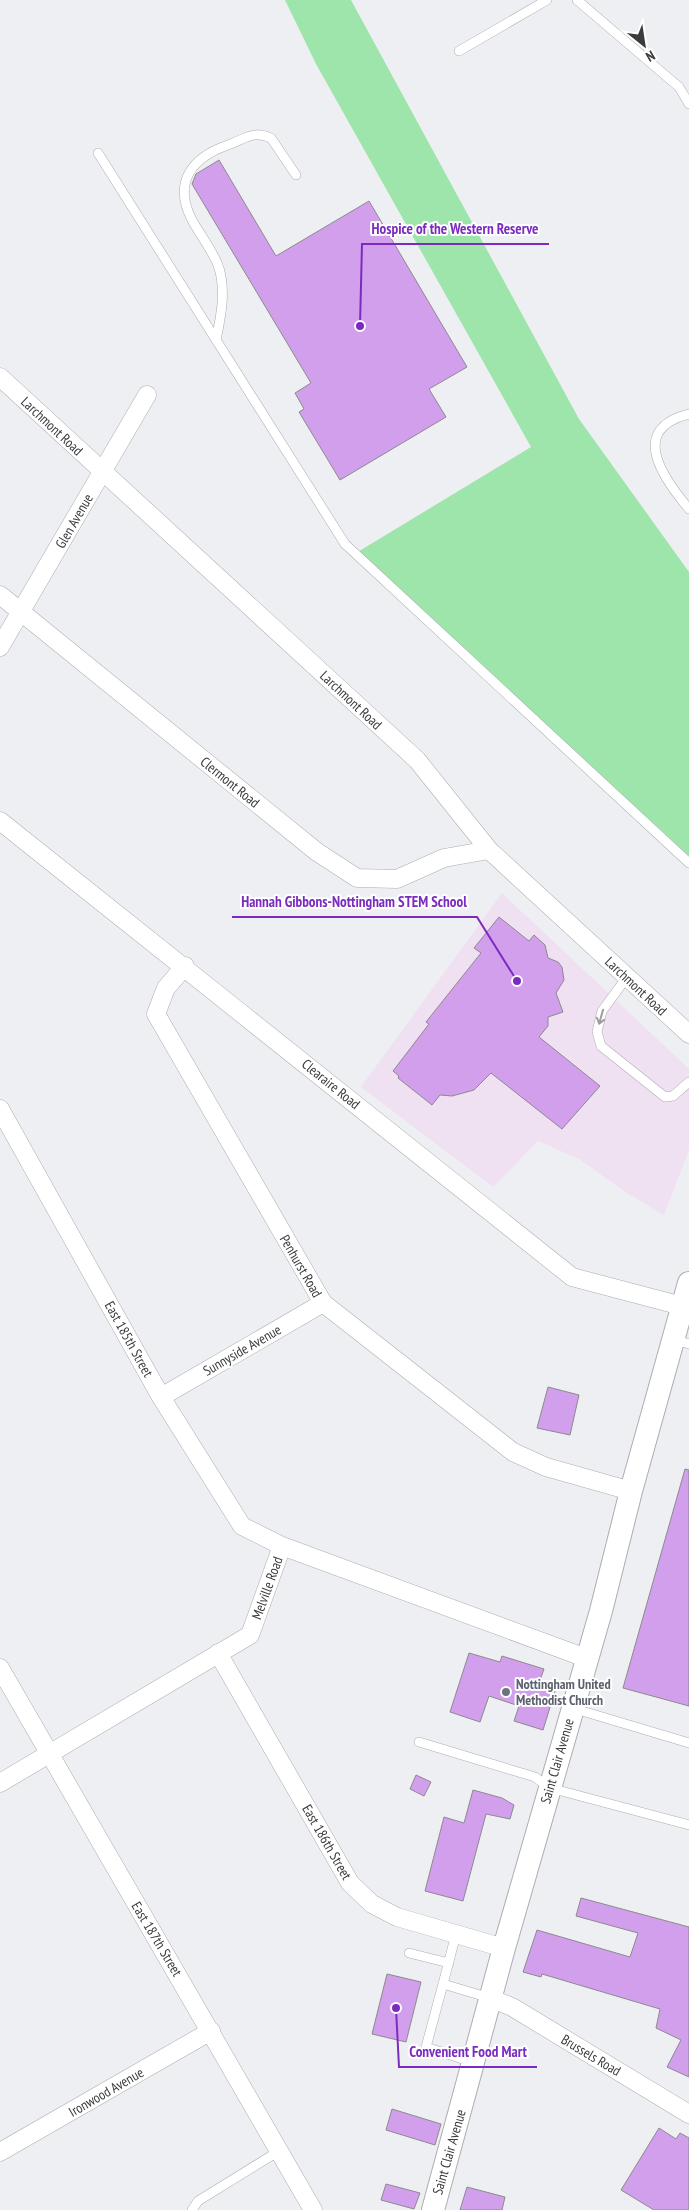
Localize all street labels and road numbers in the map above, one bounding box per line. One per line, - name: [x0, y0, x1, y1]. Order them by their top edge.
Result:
- street label: Larchmont Road: [17, 393, 87, 459]
- street label: Glen Avenue: [51, 490, 97, 552]
- street label: Larchmont Road: [316, 667, 386, 733]
- street label: Clermont Road: [197, 753, 263, 811]
- street label: Larchmont Road: [601, 953, 671, 1019]
- street label: Clearaire Road: [298, 1055, 364, 1113]
- street label: Penhurst Road: [276, 1231, 326, 1301]
- street label: East 185th Street: [101, 1298, 157, 1380]
- street label: Sunnyside Avenue: [200, 1320, 284, 1380]
- street label: Melville Road: [247, 1554, 287, 1622]
- street label: Saint Clair Avenue: [536, 1716, 578, 1806]
- street label: East 186th Street: [298, 1801, 356, 1883]
- street label: East 187th Street: [128, 1898, 186, 1980]
- street label: Brussels Road: [558, 2030, 624, 2080]
- street label: Ironwood Avenue: [65, 2063, 147, 2121]
- street label: Saint Clair Avenue: [428, 2107, 470, 2197]

